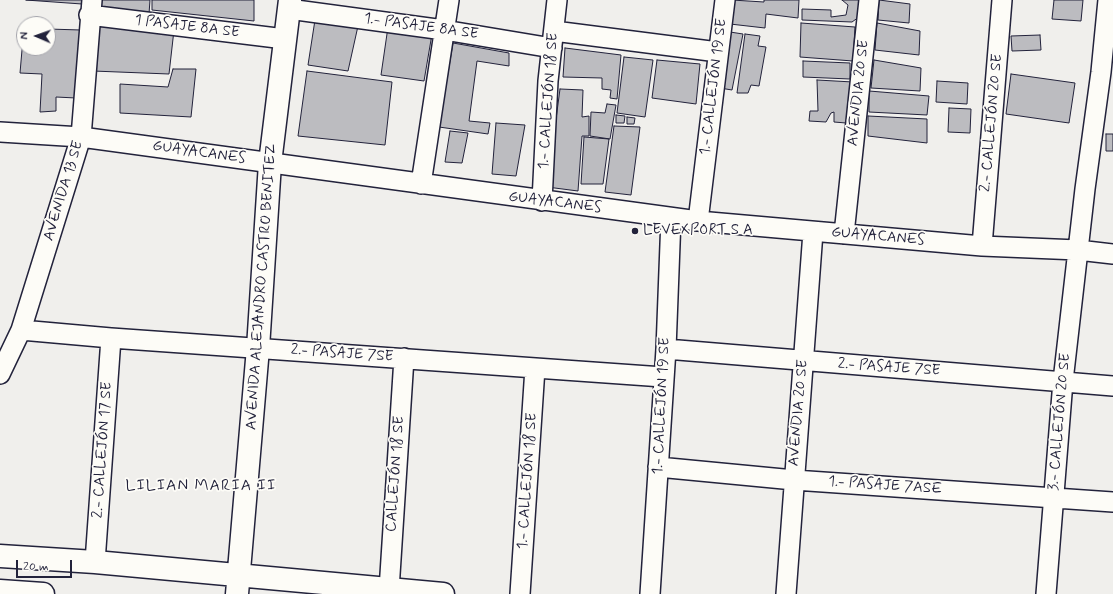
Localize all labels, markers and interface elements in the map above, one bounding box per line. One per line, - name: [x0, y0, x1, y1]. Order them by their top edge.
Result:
- street label: 1.- PASAJE 8A SE: [363, 10, 479, 44]
- street label: 1 PASAJE 8A SE: [134, 12, 240, 42]
- north arrow: [16, 16, 56, 56]
- street label: 1.- CALLEJÓN 19 SE: [697, 18, 731, 156]
- text: N: [18, 32, 32, 40]
- street label: 1.- CALLEJÓN 18 SE: [535, 32, 563, 170]
- street label: AVENDIA 20 SE: [844, 39, 874, 147]
- street label: 2.- CALLEJÓN 20 SE: [977, 53, 1007, 193]
- street label: GUAYACANES: [151, 138, 247, 168]
- street label: AVENIDA 13 SE: [40, 139, 88, 243]
- street label: AVENIDA ALEJANDRO CASTRO BENITEZ: [243, 143, 281, 431]
- street label: GUAYACANES: [507, 188, 603, 218]
- place label: LEVEXPORT S A: [643, 222, 753, 240]
- street label: GUAYACANES: [830, 224, 926, 250]
- marker: LEVEXPORT S A: [630, 226, 640, 236]
- street label: 1.- CALLEJÓN 19 SE: [649, 337, 675, 475]
- street label: 2.- PASAJE 7SE: [290, 341, 394, 367]
- street label: 3.- CALLEJÓN 20 SE: [1045, 353, 1075, 491]
- street label: 2.- PASAJE 7SE: [837, 355, 941, 381]
- street label: AVENDIA 20 SE: [785, 359, 813, 467]
- street label: 2.- CALLEJÓN 17 SE: [89, 381, 117, 519]
- street label: 1.- CALLEJÓN 18 SE: [514, 412, 542, 550]
- street label: CALLEJÓN 18 SE: [383, 415, 409, 533]
- street label: 1.- PASAJE 7ASE: [828, 473, 942, 499]
- district label: LILIAN MARIA II: [125, 477, 277, 497]
- scale bar: [18, 552, 74, 578]
- text: 20 m: [23, 559, 49, 575]

